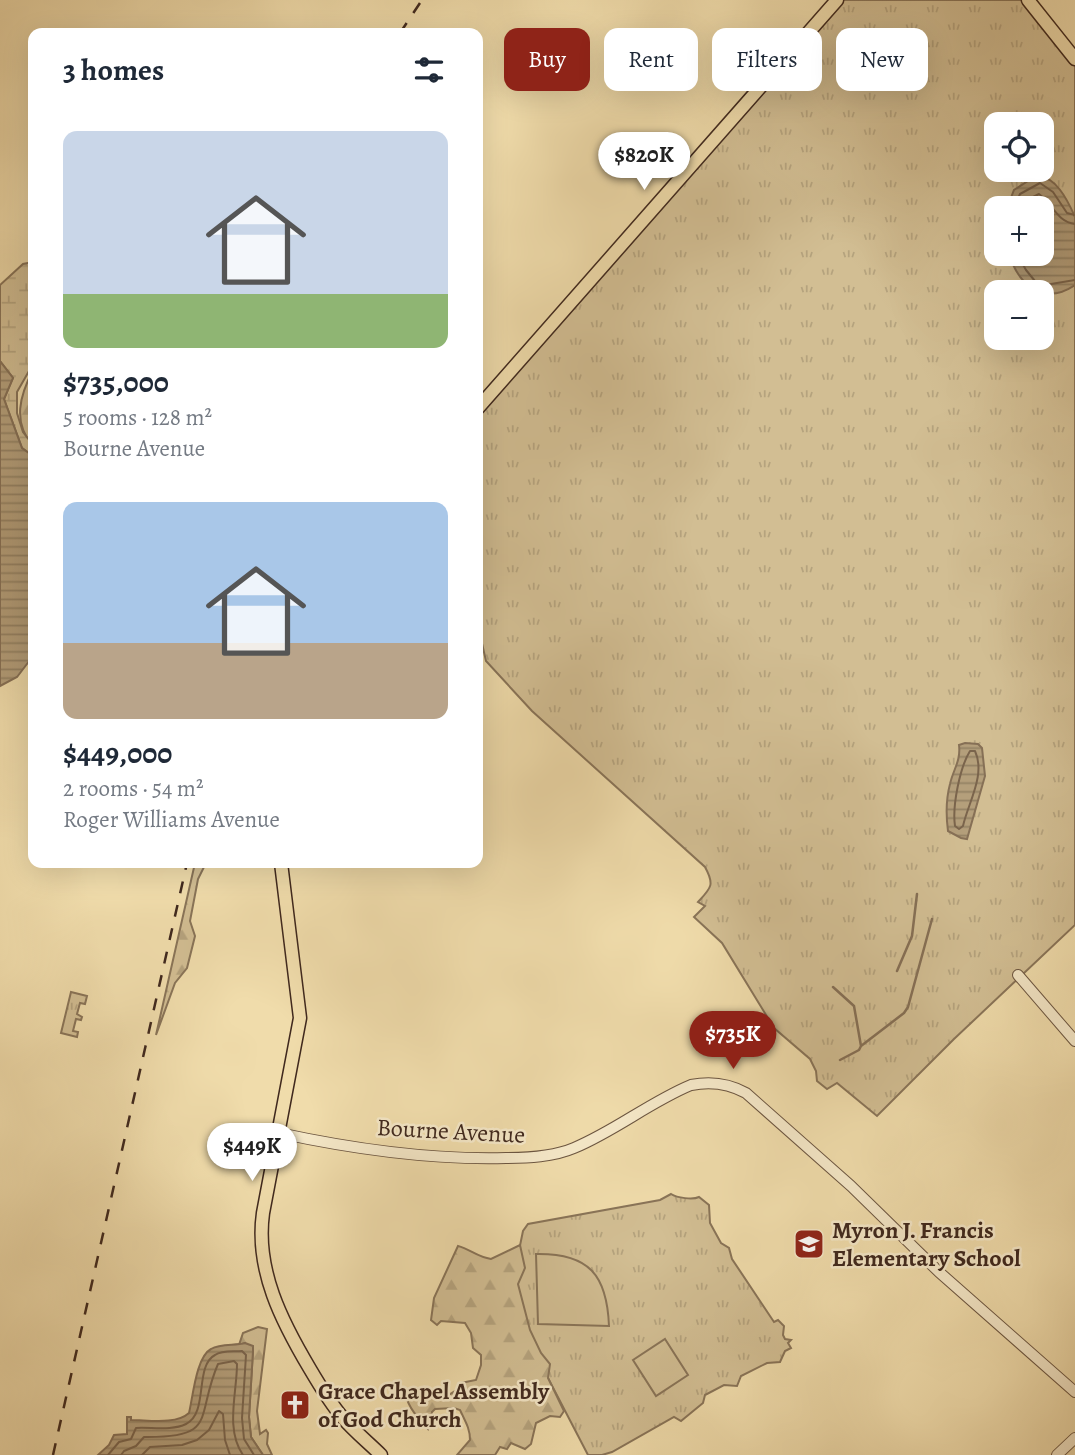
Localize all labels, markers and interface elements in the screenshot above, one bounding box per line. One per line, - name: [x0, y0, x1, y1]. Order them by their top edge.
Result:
- chip: Buy: [504, 28, 590, 91]
- chip: Rent: [604, 28, 698, 91]
- chip: Filters: [712, 28, 822, 91]
- chip: New: [836, 28, 928, 91]
- text: 3 homes: [63, 50, 164, 90]
- icon: filters: [410, 51, 448, 89]
- map controls: [984, 112, 1054, 350]
- button: locate: [984, 112, 1054, 182]
- pin: $820K: [595, 132, 693, 192]
- text: $820K: [614, 139, 674, 170]
- icon: home: [193, 177, 319, 303]
- button: +: [984, 196, 1054, 266]
- button: −: [984, 280, 1054, 350]
- text: $735,000: [63, 362, 169, 402]
- text: 5 rooms · 128 m²: [63, 402, 212, 433]
- text: Bourne Avenue: [63, 433, 205, 464]
- icon: home: [193, 548, 319, 674]
- text: $449,000: [63, 733, 172, 773]
- text: 2 rooms · 54 m²: [63, 773, 204, 804]
- text: Roger Williams Avenue: [63, 804, 280, 835]
- pin: $735K: [684, 1012, 782, 1071]
- text: $735K: [705, 1018, 761, 1049]
- street label: Bourne Avenue: [376, 1111, 526, 1151]
- pin: $449K: [203, 1124, 301, 1183]
- text: $449K: [223, 1130, 281, 1161]
- place label: Myron J. Francis Elementary School: [832, 1214, 1021, 1274]
- school or university icon: Myron J. Francis Elementary School: [792, 1227, 826, 1261]
- place label: Grace Chapel Assembly of God Church: [318, 1375, 550, 1435]
- church icon: Grace Chapel Assembly of God Church: [278, 1388, 312, 1422]

